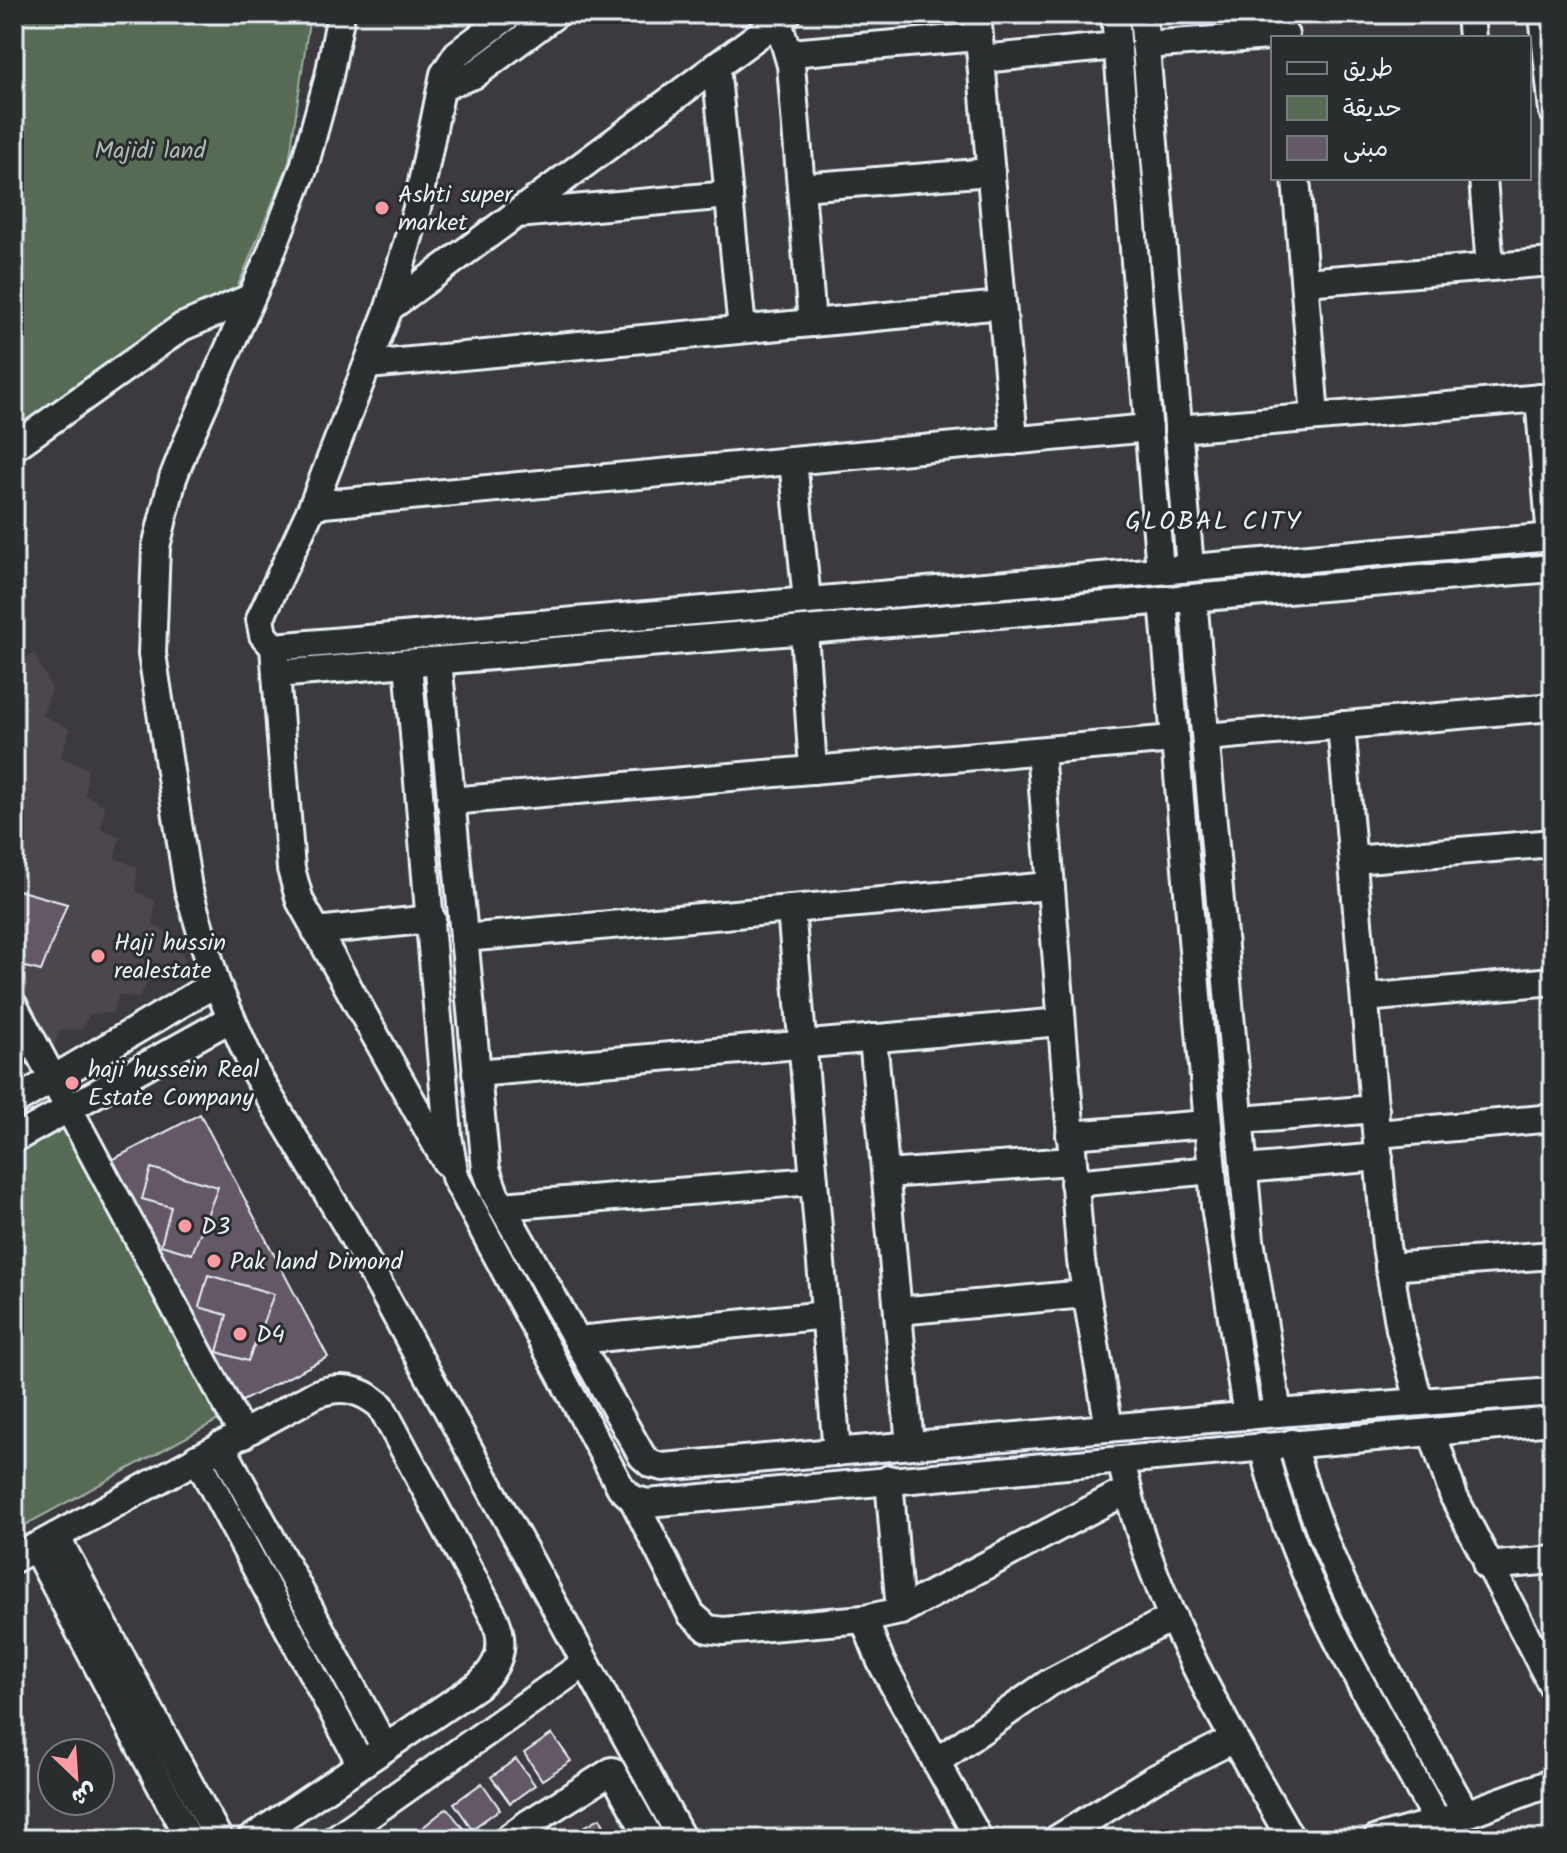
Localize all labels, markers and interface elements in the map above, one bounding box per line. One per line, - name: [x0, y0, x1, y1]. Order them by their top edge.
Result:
- legend: [1271, 36, 1531, 180]
- text: طريق: [1343, 50, 1393, 89]
- text: حديقة: [1343, 90, 1402, 129]
- text: مبنى: [1343, 130, 1388, 169]
- park label: Majidi land: [94, 132, 207, 171]
- place label: Ashti super market: [398, 176, 514, 243]
- marker: Ashti super market: [373, 199, 391, 217]
- district label: GLOBAL CITY: [1125, 501, 1303, 543]
- place label: Haji hussin realestate: [114, 924, 226, 991]
- marker: Haji hussin realestate: [89, 947, 107, 965]
- place label: haji hussein Real Estate Company: [88, 1051, 259, 1118]
- marker: haji hussein Real Estate Company: [63, 1074, 81, 1092]
- place label: D3: [201, 1208, 230, 1247]
- marker: D3: [176, 1217, 194, 1235]
- place label: Pak land Dimond: [230, 1243, 404, 1282]
- marker: Pak land Dimond: [205, 1252, 223, 1270]
- place label: D4: [256, 1316, 285, 1355]
- marker: D4: [231, 1325, 249, 1343]
- north arrow: [36, 1737, 116, 1817]
- text: ش: [65, 1772, 102, 1814]

